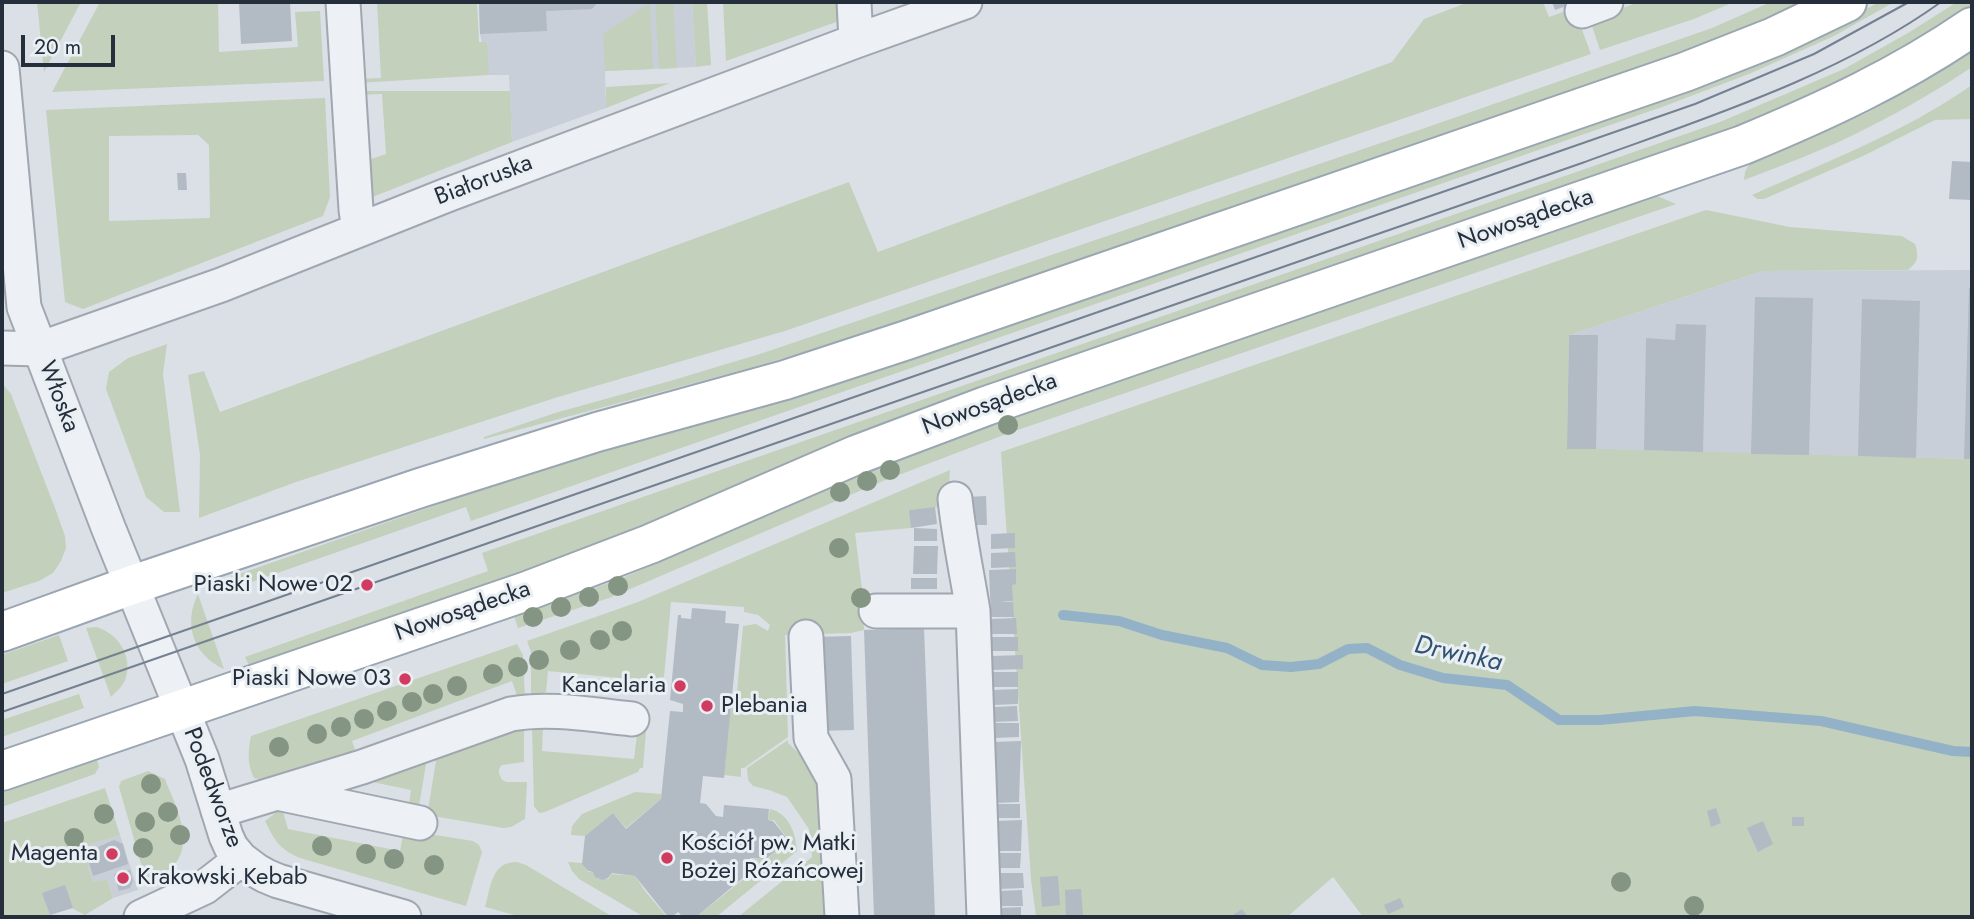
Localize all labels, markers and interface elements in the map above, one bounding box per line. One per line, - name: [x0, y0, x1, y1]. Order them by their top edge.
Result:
- scale bar: [24, 21, 119, 65]
- text: 20 m: [34, 32, 81, 62]
- street label: Białoruska: [431, 149, 537, 213]
- street label: Nowosądecka: [1454, 183, 1598, 257]
- street label: Włoska: [31, 357, 85, 437]
- street label: Nowosądecka: [919, 367, 1061, 443]
- place label: Piaski Nowe 02: [193, 571, 353, 599]
- street label: Nowosądecka: [391, 575, 535, 649]
- marker: Piaski Nowe 02: [359, 577, 375, 593]
- water label: Drwinka: [1411, 630, 1505, 680]
- place label: Piaski Nowe 03: [232, 665, 391, 693]
- marker: Piaski Nowe 03: [397, 671, 413, 687]
- place label: Kancelaria: [561, 672, 666, 700]
- marker: Kancelaria: [672, 678, 688, 694]
- place label: Plebania: [721, 692, 808, 720]
- marker: Plebania: [699, 698, 715, 714]
- street label: Podedworze: [176, 724, 248, 852]
- place label: Kościół pw. Matki Bożej Różańcowej: [681, 830, 864, 886]
- place label: Magenta: [11, 840, 98, 868]
- marker: Magenta: [104, 846, 120, 862]
- marker: Kościół pw. Matki Bożej Różańcowej: [659, 850, 675, 866]
- place label: Krakowski Kebab: [137, 864, 307, 892]
- marker: Krakowski Kebab: [115, 870, 131, 886]

